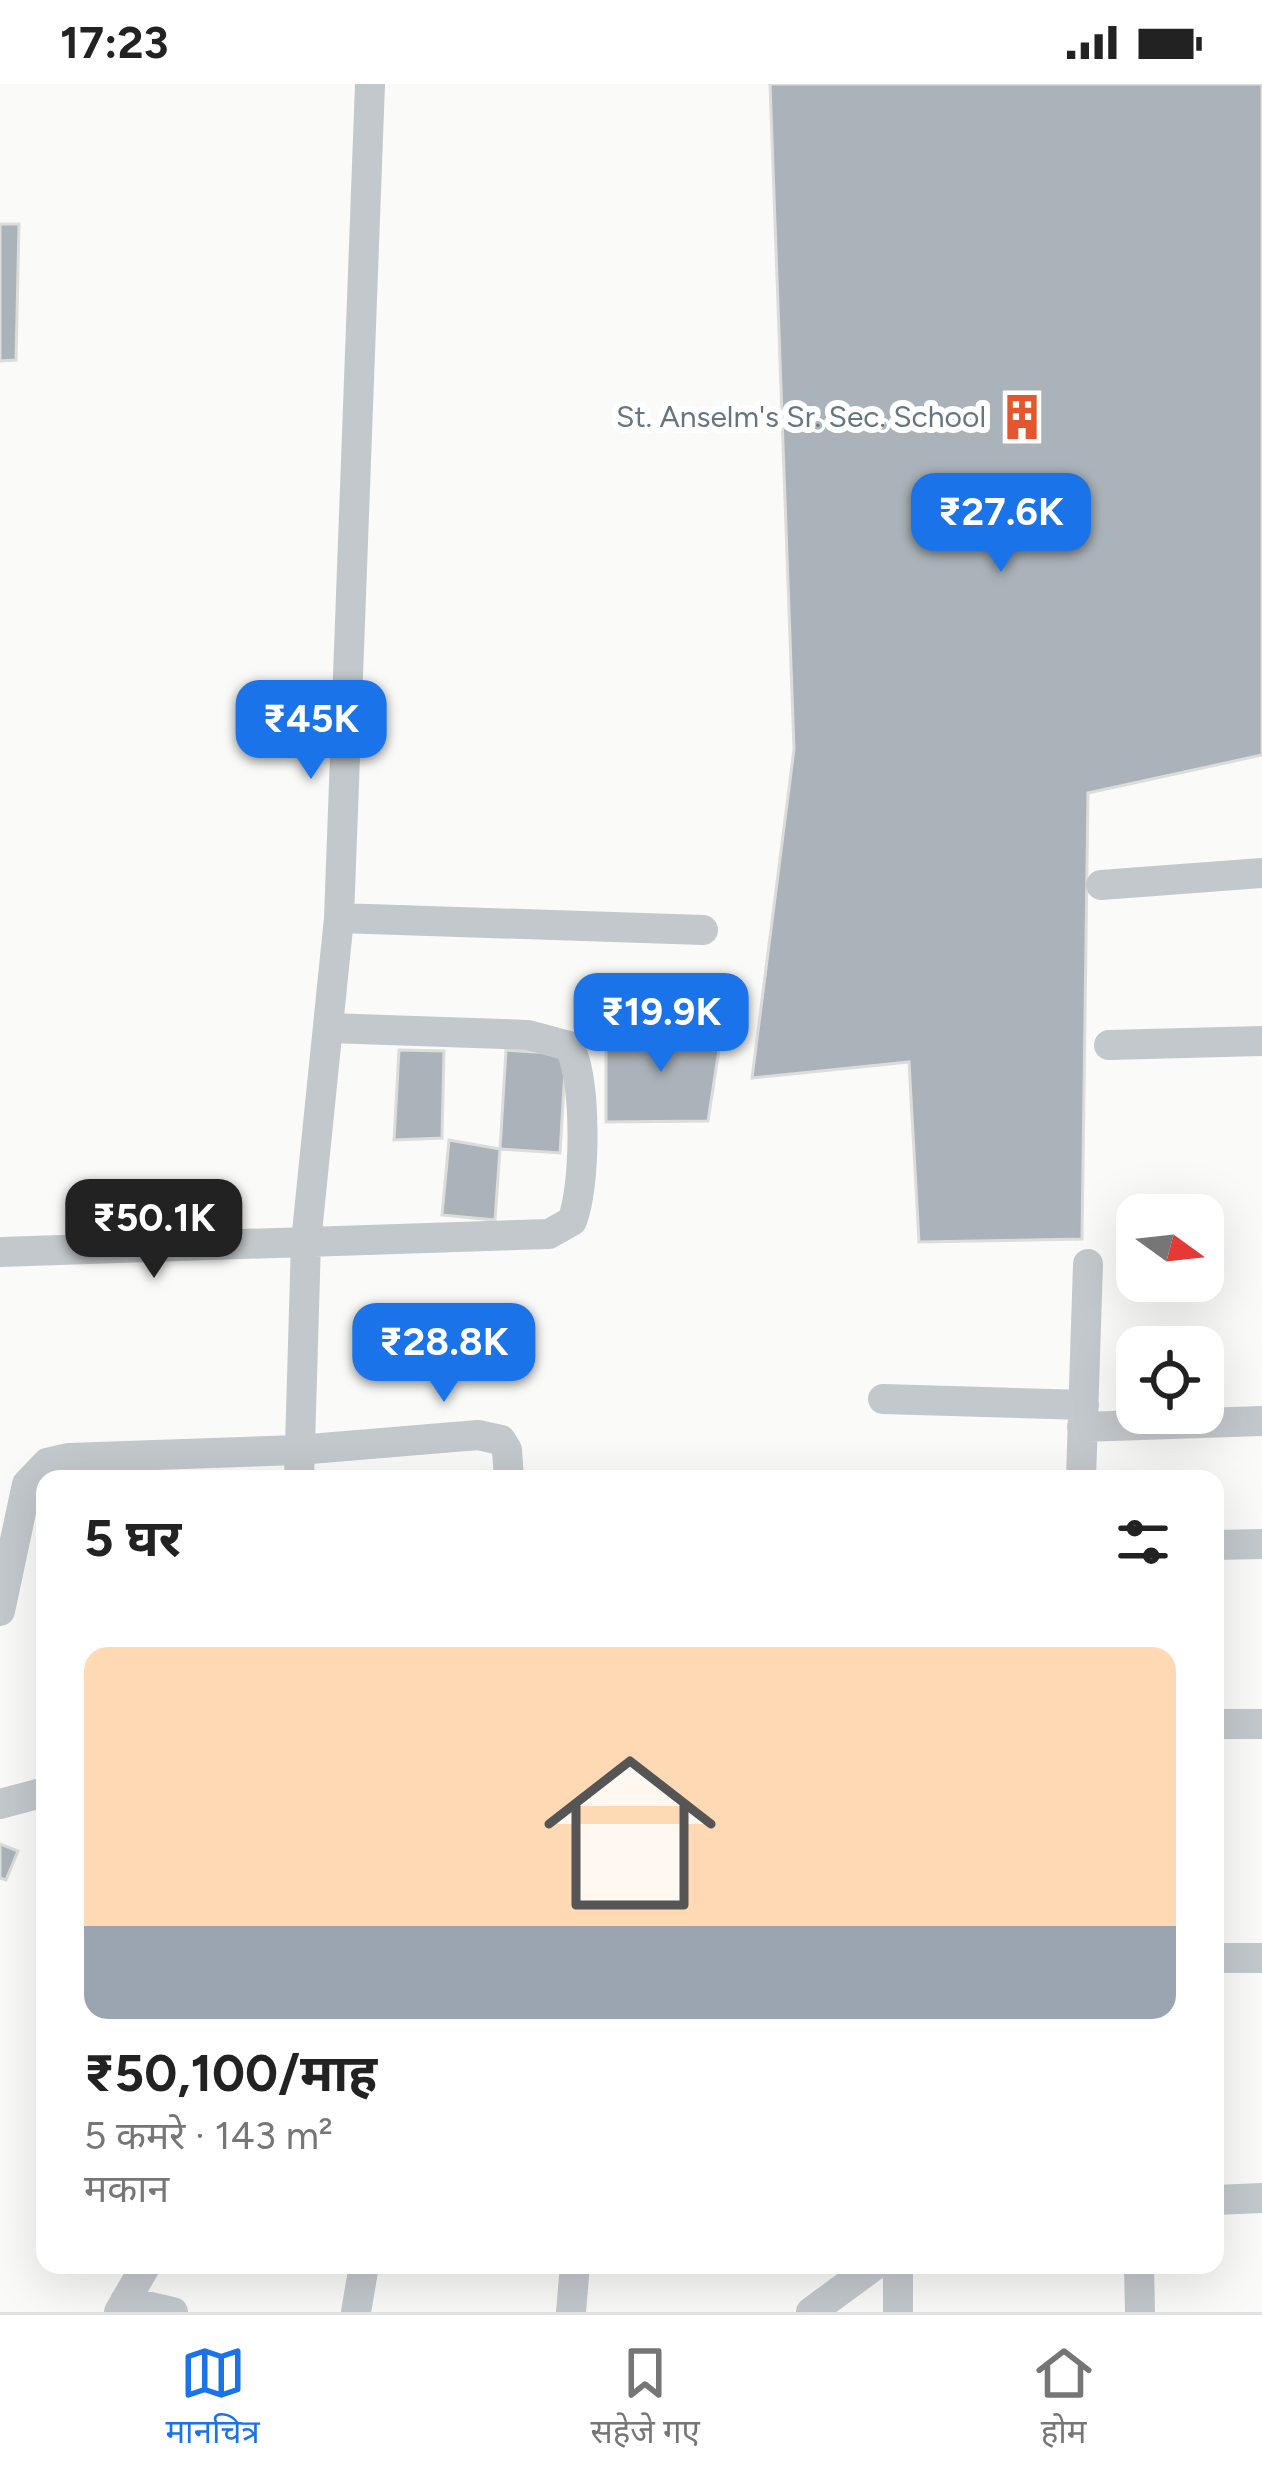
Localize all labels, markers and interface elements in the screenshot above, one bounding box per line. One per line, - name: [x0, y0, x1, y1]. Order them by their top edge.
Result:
- text: 17:23: [60, 15, 169, 69]
- building icon: St. Anselm's Sr. Sec. School: [997, 392, 1047, 442]
- place label: St. Anselm's Sr. Sec. School: [616, 398, 986, 435]
- pin: ₹27.6K: [903, 473, 1099, 575]
- text: ₹27.6K: [938, 488, 1064, 535]
- pin: ₹45K: [240, 680, 382, 782]
- text: ₹45K: [263, 695, 359, 742]
- pin: ₹19.9K: [563, 973, 759, 1075]
- text: ₹19.9K: [601, 988, 721, 1035]
- pin: ₹50.1K: [56, 1179, 252, 1281]
- text: ₹50.1K: [92, 1194, 216, 1241]
- north arrow: [1116, 1194, 1224, 1302]
- map controls: [1116, 1194, 1224, 1434]
- pin: ₹28.8K: [346, 1303, 542, 1405]
- text: ₹28.8K: [379, 1318, 509, 1365]
- button: locate: [1116, 1326, 1224, 1434]
- text: 5 घर: [84, 1508, 181, 1569]
- icon: filters: [1110, 1509, 1176, 1575]
- icon: home: [522, 1725, 738, 1941]
- text: ₹50,100/माह: [84, 2043, 377, 2104]
- text: 5 कमरे · 143 m²: [84, 2112, 333, 2159]
- text: मकान: [84, 2165, 169, 2212]
- tab: मानचित्र: [165, 2340, 260, 2456]
- tab: सहेजे गए: [591, 2340, 700, 2456]
- tab: होम: [1031, 2340, 1097, 2456]

